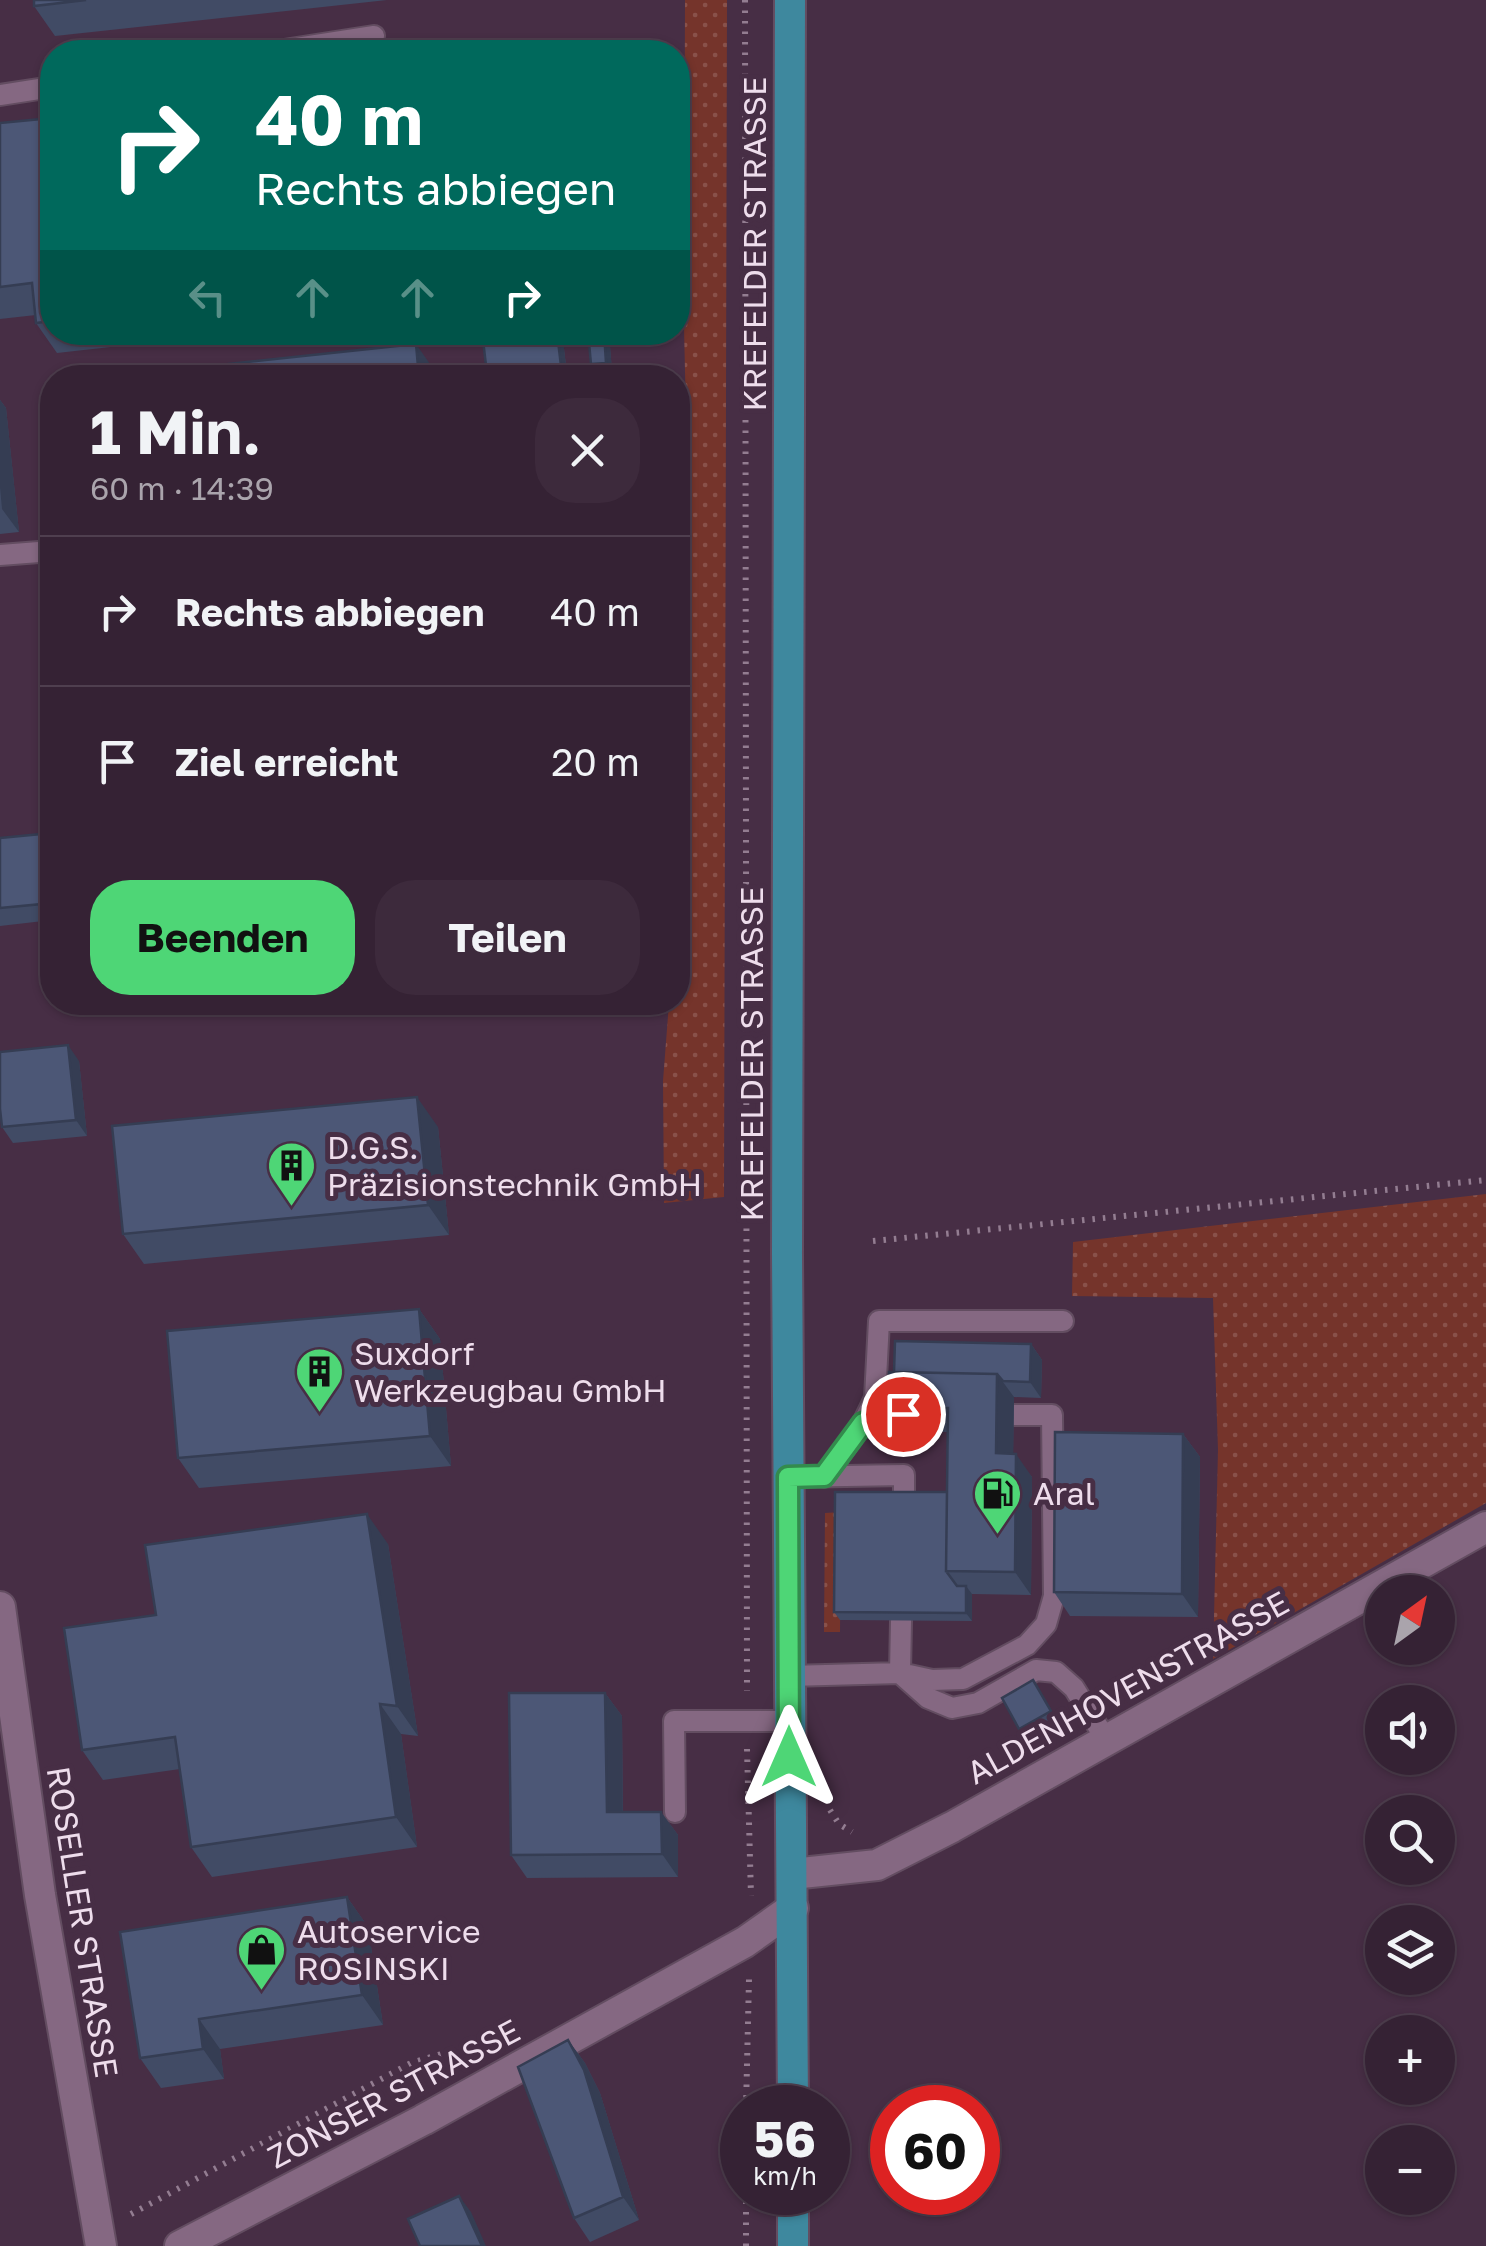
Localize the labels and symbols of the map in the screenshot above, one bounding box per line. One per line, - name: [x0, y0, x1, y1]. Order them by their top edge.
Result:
- street label: KREFELDER STRASSE: [735, 76, 773, 412]
- street label: KREFELDER STRASSE: [732, 886, 770, 1222]
- place label: D.G.S. Präzisionstechnik GmbH: [327, 1128, 702, 1203]
- building icon: D.G.S. Präzisionstechnik GmbH: [266, 1140, 318, 1208]
- place label: Suxdorf Werkzeugbau GmbH: [354, 1334, 666, 1409]
- building icon: Suxdorf Werkzeugbau GmbH: [293, 1346, 345, 1414]
- pin: [861, 1372, 946, 1457]
- fuel station icon: Aral: [972, 1468, 1024, 1536]
- place label: Aral: [1033, 1474, 1095, 1512]
- north arrow: [1365, 1575, 1455, 1665]
- street label: ALDENHOVENSTRASSE: [960, 1583, 1295, 1791]
- position arrow: [737, 1705, 841, 1809]
- street label: ROSELLER STRASSE: [40, 1764, 126, 2080]
- place label: Autoservice ROSINSKI: [297, 1912, 481, 1987]
- shop icon: Autoservice ROSINSKI: [236, 1924, 288, 1992]
- street label: ZONSER STRASSE: [261, 2011, 526, 2176]
- speed limit sign: 60: [870, 2085, 1000, 2215]

